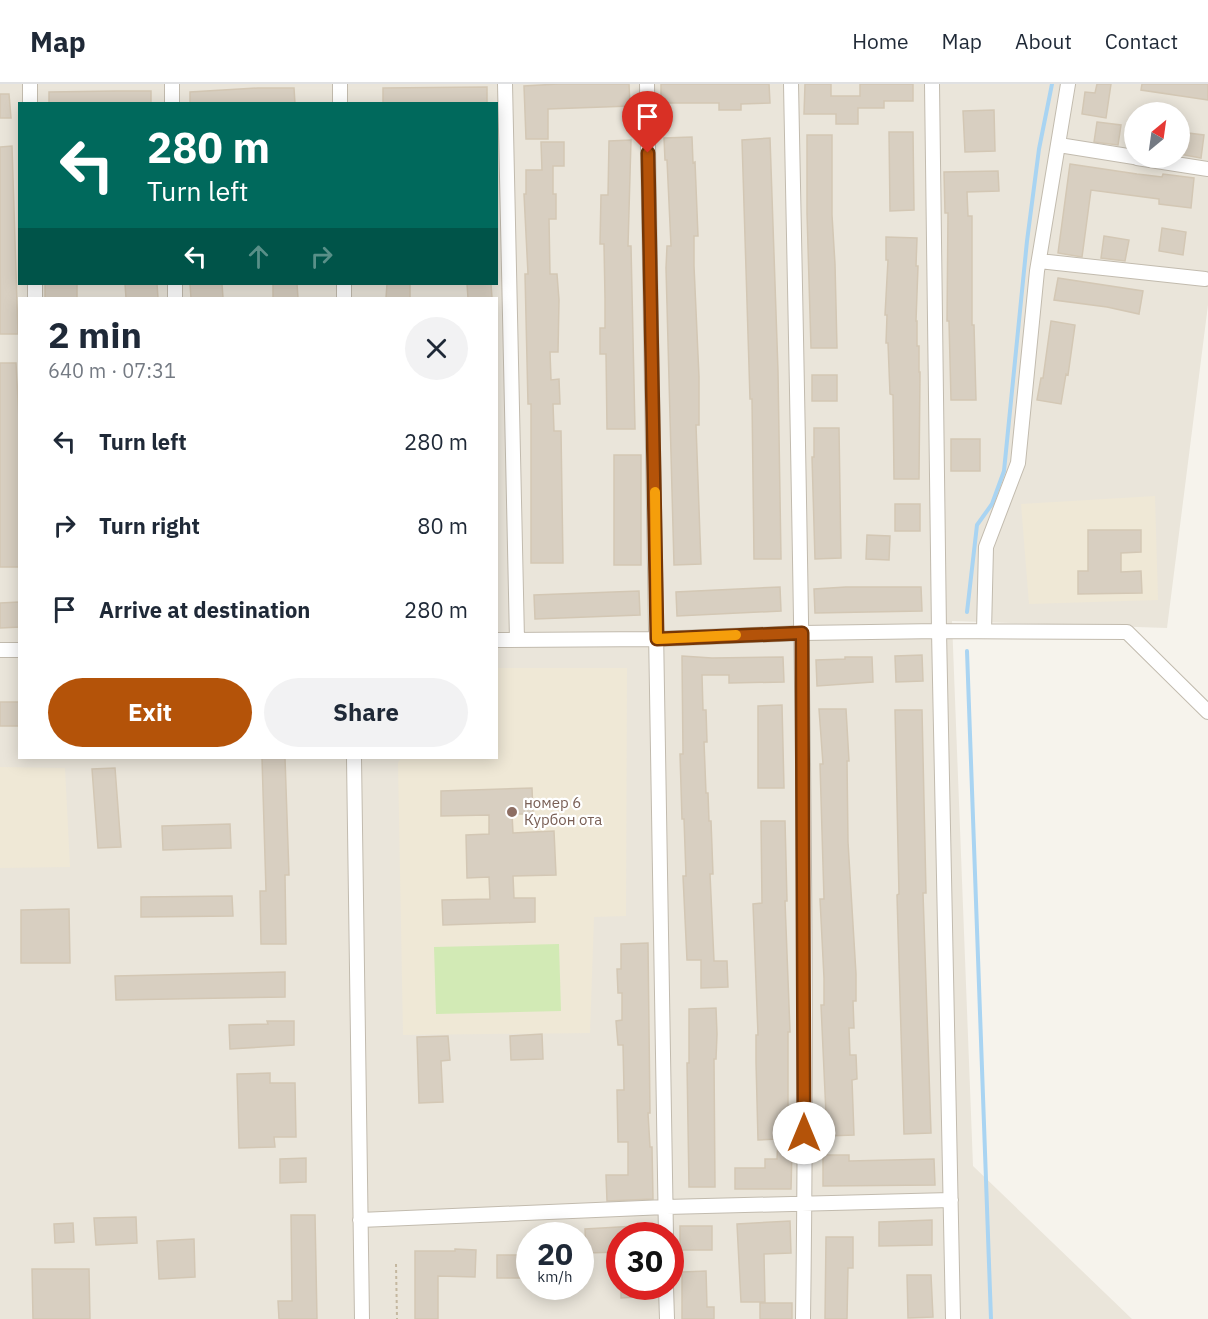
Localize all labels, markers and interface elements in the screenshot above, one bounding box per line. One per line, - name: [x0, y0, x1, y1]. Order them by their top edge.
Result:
- text: Map: [30, 23, 86, 60]
- text: Home: [852, 27, 909, 55]
- text: Map: [942, 27, 982, 55]
- text: About: [1015, 27, 1072, 55]
- text: Contact: [1105, 27, 1178, 55]
- pin: [622, 91, 673, 153]
- icon: arrive: [631, 100, 664, 133]
- north arrow: [1124, 102, 1190, 168]
- map controls: [1124, 102, 1190, 168]
- text: 280 m: [147, 120, 270, 175]
- icon: left: [48, 126, 126, 204]
- text: Turn left: [147, 173, 248, 208]
- icon: left: [179, 240, 212, 273]
- icon: ahead: [242, 240, 275, 273]
- icon: right: [305, 240, 338, 273]
- text: 2 min: [48, 311, 142, 358]
- button: close: [405, 317, 468, 380]
- text: 640 m · 07:31: [48, 357, 176, 384]
- icon: left: [48, 425, 81, 458]
- text: Turn left: [99, 427, 187, 456]
- text: 280 m: [404, 427, 468, 456]
- icon: right: [48, 509, 81, 542]
- text: Turn right: [99, 511, 200, 540]
- text: 80 m: [417, 511, 468, 540]
- icon: arrive: [48, 593, 81, 626]
- text: Arrive at destination: [99, 595, 310, 624]
- text: 280 m: [404, 595, 468, 624]
- button: Exit: [48, 678, 252, 747]
- button: Share: [264, 678, 468, 747]
- place label: номер 6 Курбон ота: [524, 793, 602, 829]
- marker: номер 6 Курбон ота: [505, 805, 519, 819]
- position arrow: [772, 1101, 836, 1165]
- speed limit sign: 30: [606, 1222, 684, 1300]
- text: 20: [537, 1234, 573, 1273]
- text: km/h: [537, 1267, 573, 1286]

